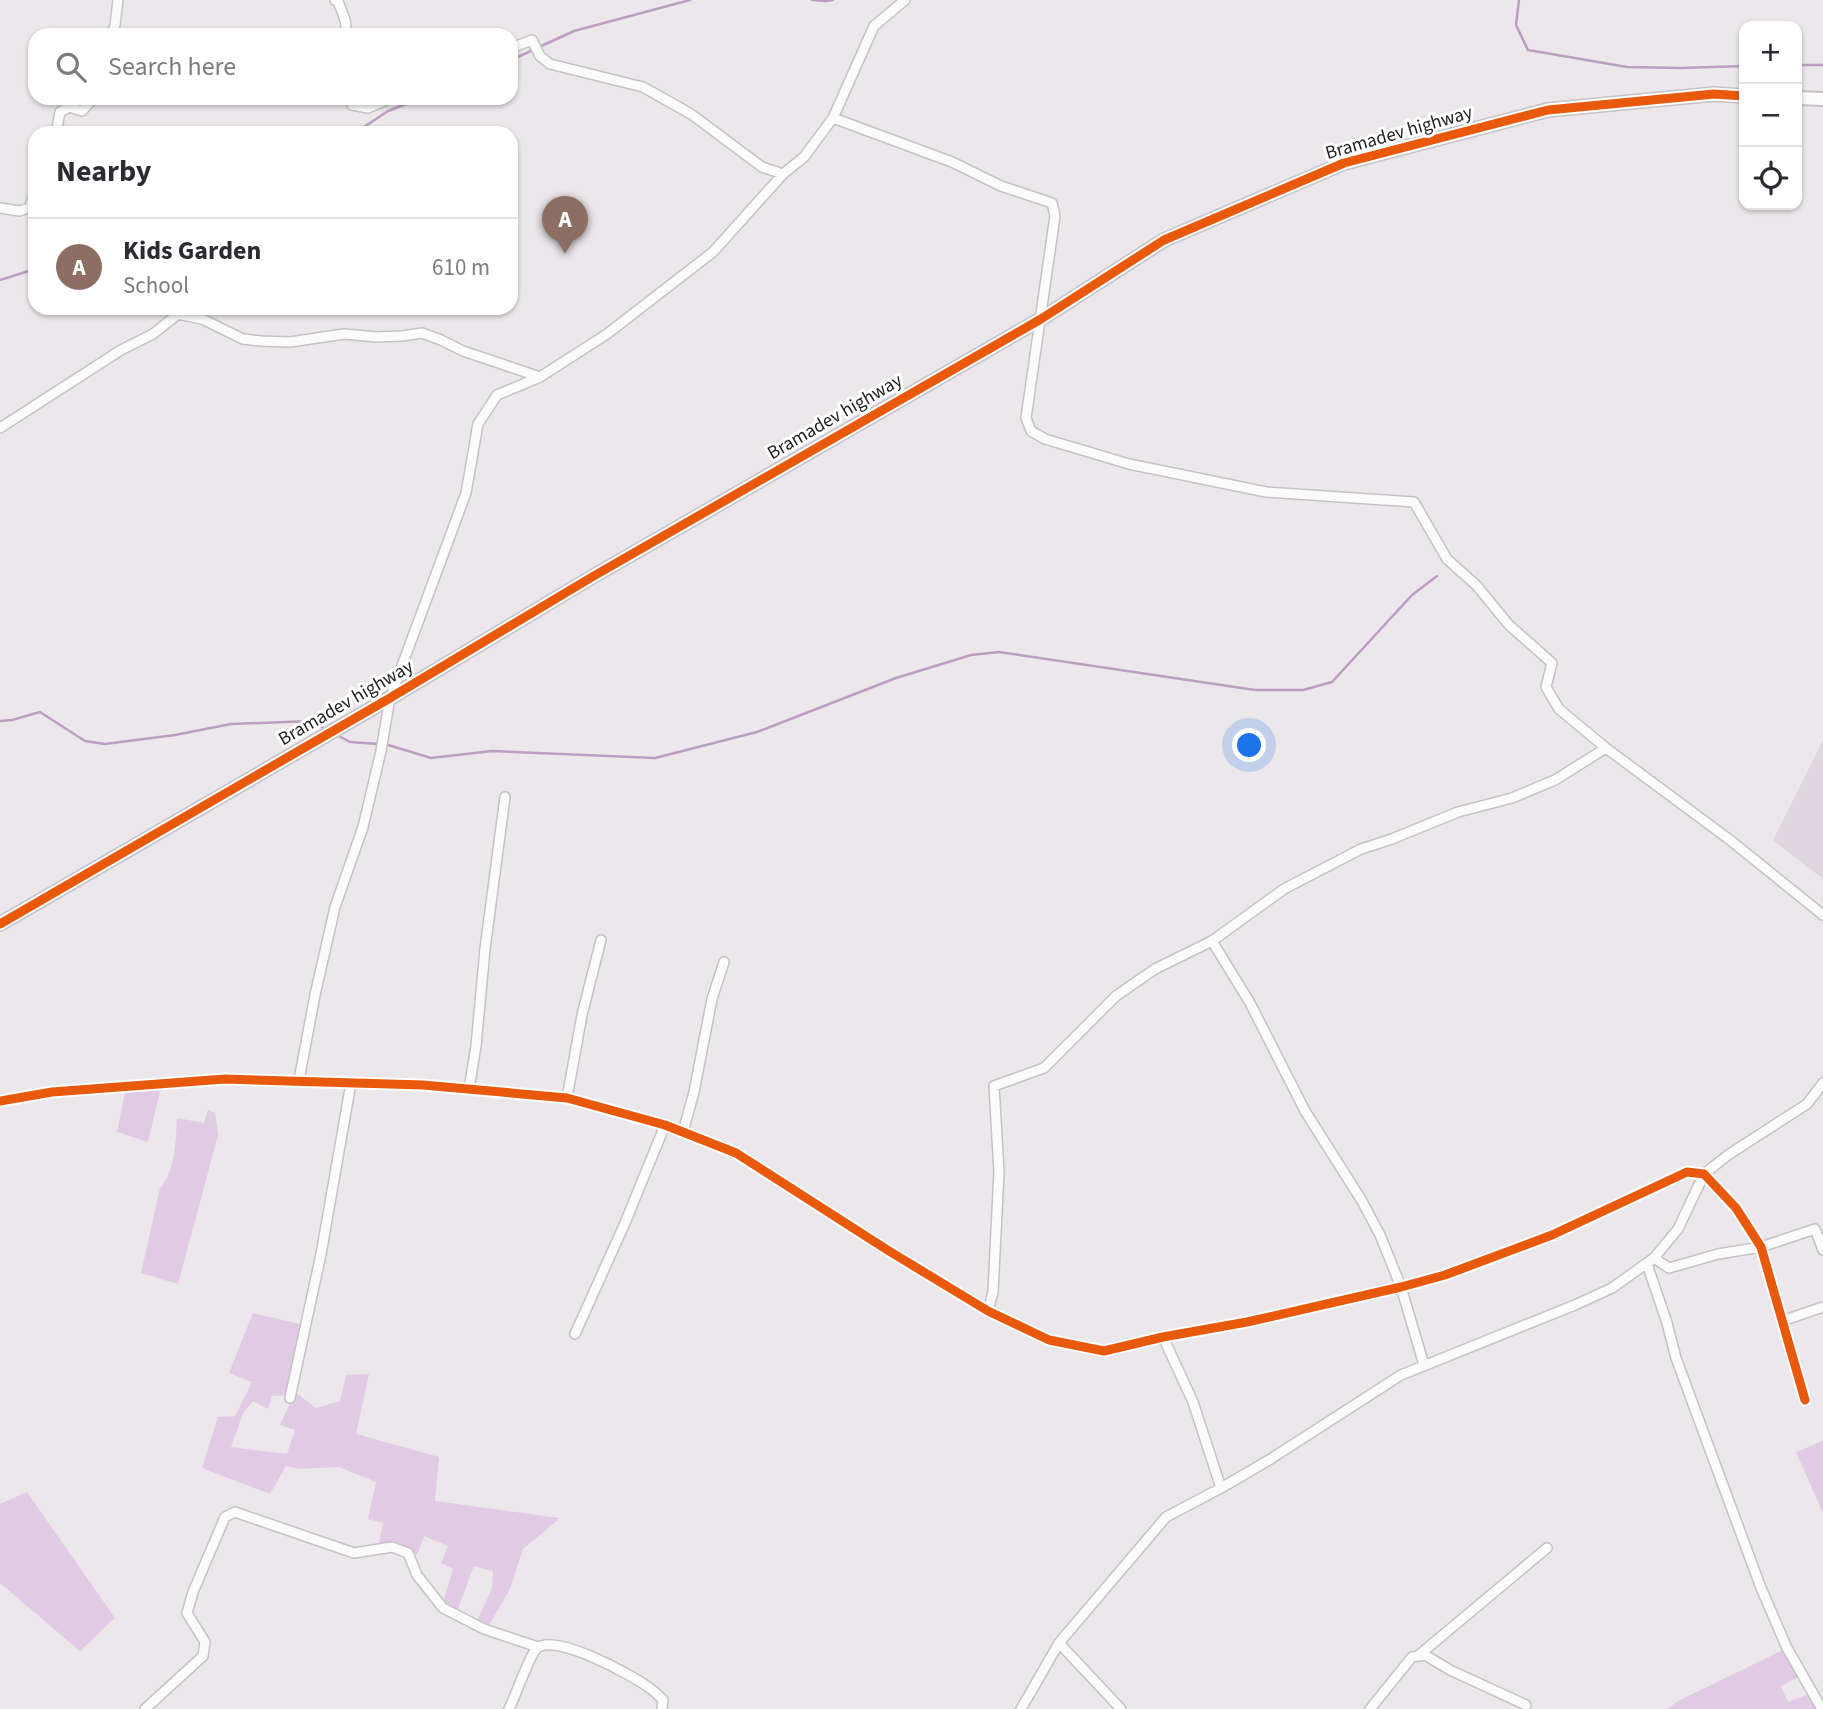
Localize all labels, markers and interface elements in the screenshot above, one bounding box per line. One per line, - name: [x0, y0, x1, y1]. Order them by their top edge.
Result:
- map controls: [1739, 21, 1802, 210]
- button: +: [1739, 21, 1802, 84]
- search box: [28, 28, 518, 105]
- icon: search: [52, 48, 90, 86]
- text: Search here: [108, 48, 236, 85]
- button: −: [1739, 84, 1802, 147]
- street label: Bramadev highway: [1322, 99, 1476, 167]
- button: locate: [1739, 147, 1802, 210]
- text: Nearby: [56, 150, 151, 193]
- pin: A: [542, 196, 588, 254]
- text: Kids Garden: [123, 232, 261, 269]
- text: A: [72, 251, 86, 284]
- text: 610 m: [432, 251, 490, 284]
- text: School: [123, 269, 189, 302]
- street label: Bramadev highway: [763, 367, 908, 467]
- street label: Bramadev highway: [274, 653, 419, 753]
- your location: [1232, 728, 1266, 762]

